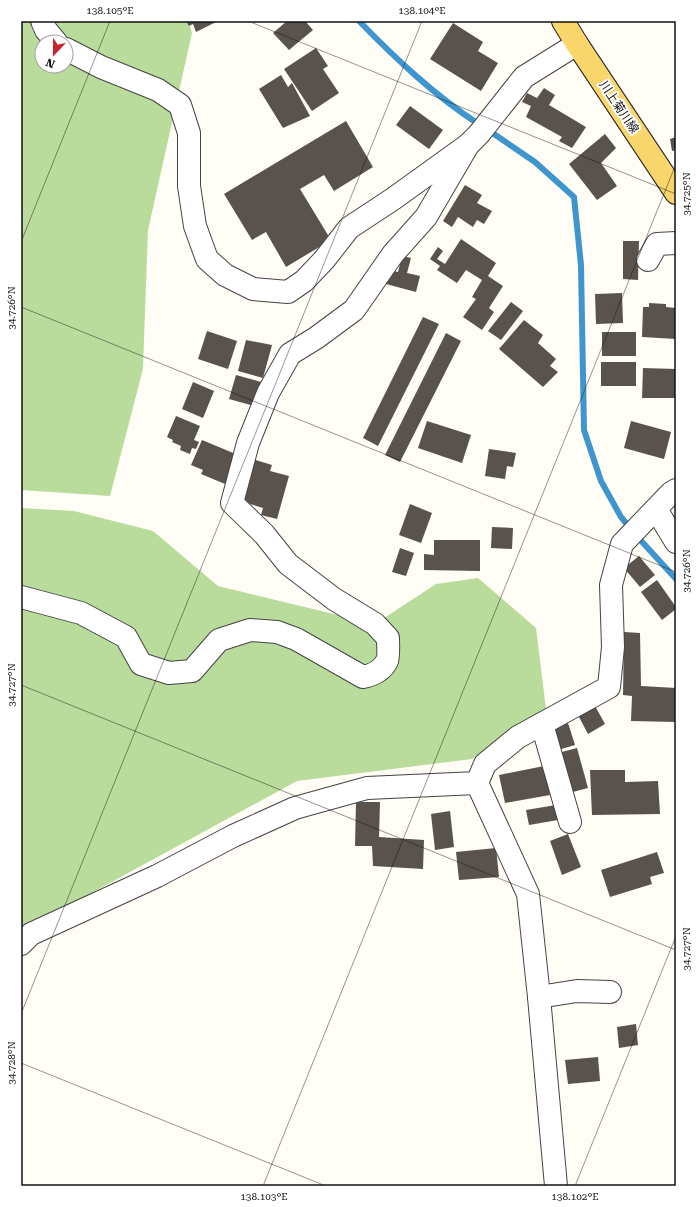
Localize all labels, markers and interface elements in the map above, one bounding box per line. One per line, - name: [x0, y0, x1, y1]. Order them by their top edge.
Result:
- text: 138.105°E: [86, 5, 134, 16]
- text: 138.104°E: [398, 5, 446, 16]
- north arrow: [34, 34, 74, 74]
- text: N: [44, 55, 57, 70]
- street label: 川上菊川線: [596, 78, 642, 136]
- text: 34.725°N: [681, 172, 692, 216]
- text: 34.726°N: [6, 286, 17, 330]
- text: 34.726°N: [681, 549, 692, 593]
- text: 34.727°N: [6, 663, 17, 707]
- text: 34.727°N: [681, 927, 692, 971]
- text: 34.728°N: [6, 1041, 17, 1085]
- text: 138.103°E: [240, 1191, 288, 1202]
- text: 138.102°E: [551, 1191, 599, 1202]

